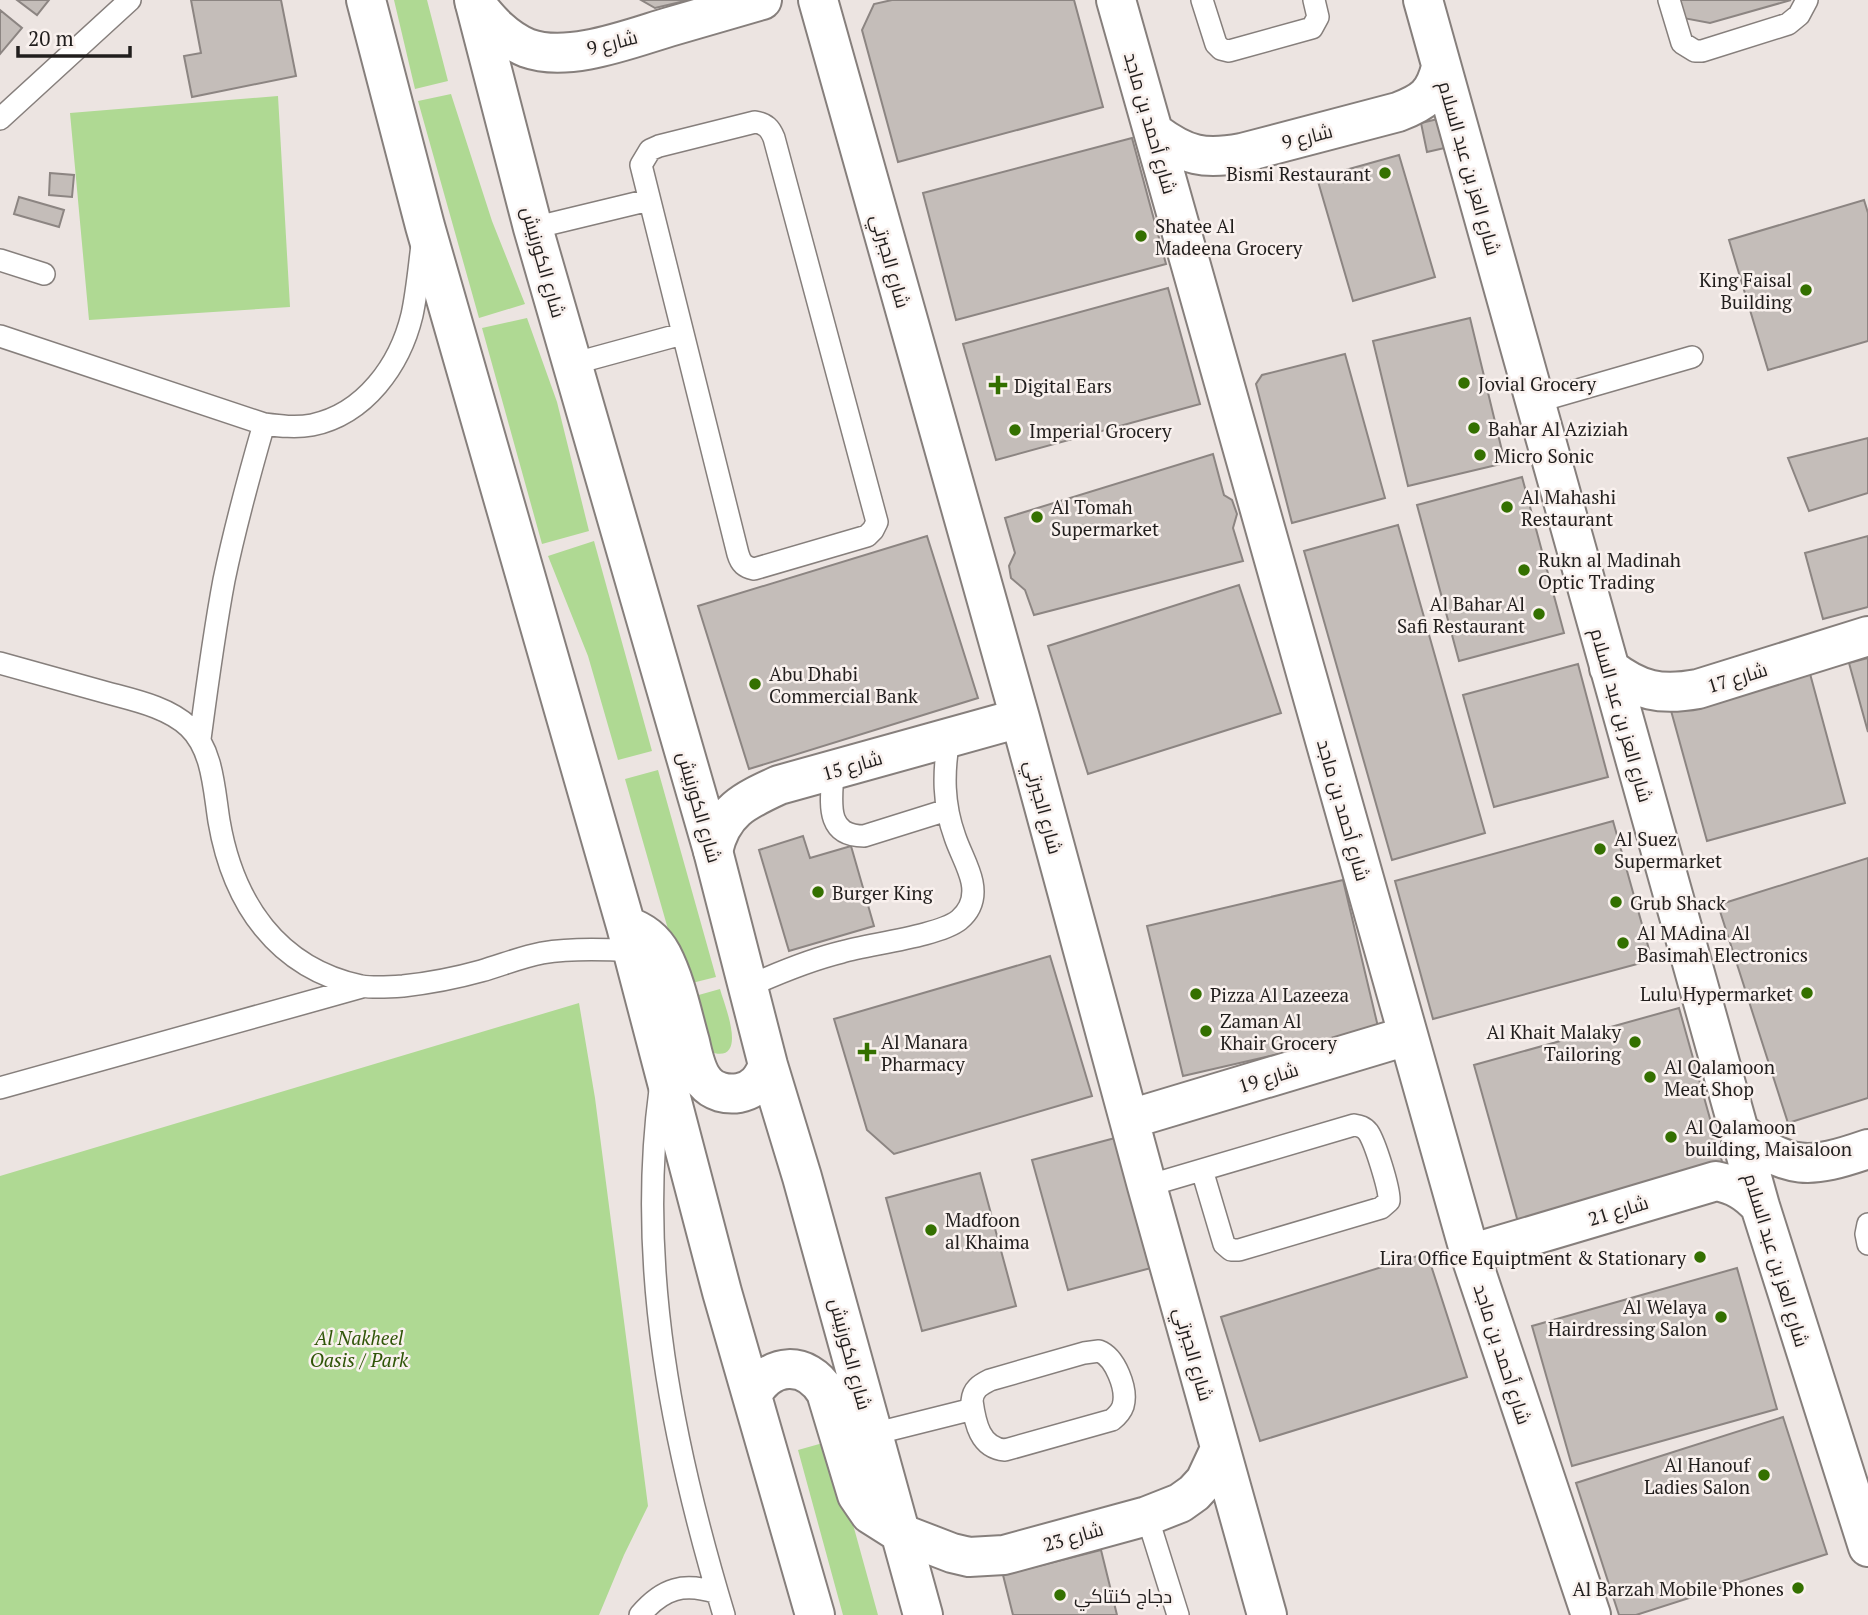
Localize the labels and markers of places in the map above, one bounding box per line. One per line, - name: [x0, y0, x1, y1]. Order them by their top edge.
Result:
- place label: Bismi Restaurant: [1226, 161, 1371, 186]
- marker: Bismi Restaurant: [1377, 165, 1393, 181]
- place label: Shatee Al Madeena Grocery: [1155, 213, 1303, 260]
- marker: Shatee Al Madeena Grocery: [1133, 228, 1149, 244]
- place label: King Faisal Building: [1699, 267, 1793, 314]
- marker: King Faisal Building: [1798, 282, 1814, 298]
- place label: Jovial Grocery: [1478, 371, 1596, 396]
- place label: Digital Ears: [1014, 373, 1112, 398]
- marker: Digital Ears: [988, 375, 1008, 395]
- marker: Jovial Grocery: [1456, 375, 1472, 391]
- place label: Bahar Al Aziziah: [1488, 416, 1628, 441]
- place label: Imperial Grocery: [1029, 418, 1172, 443]
- marker: Bahar Al Aziziah: [1466, 420, 1482, 436]
- marker: Imperial Grocery: [1007, 422, 1023, 438]
- place label: Micro Sonic: [1494, 443, 1594, 468]
- marker: Micro Sonic: [1472, 447, 1488, 463]
- place label: Al Mahashi Restaurant: [1521, 484, 1616, 531]
- place label: Al Tomah Supermarket: [1051, 494, 1159, 541]
- marker: Al Mahashi Restaurant: [1499, 499, 1515, 515]
- marker: Al Tomah Supermarket: [1029, 509, 1045, 525]
- place label: Rukn al Madinah Optic Trading: [1538, 547, 1681, 594]
- marker: Rukn al Madinah Optic Trading: [1516, 562, 1532, 578]
- place label: Al Bahar Al Safi Restaurant: [1397, 591, 1525, 638]
- marker: Al Bahar Al Safi Restaurant: [1531, 606, 1547, 622]
- place label: Abu Dhabi Commercial Bank: [769, 661, 918, 708]
- marker: Abu Dhabi Commercial Bank: [747, 676, 763, 692]
- place label: Al Suez Supermarket: [1614, 826, 1722, 873]
- marker: Al Suez Supermarket: [1592, 841, 1608, 857]
- place label: Burger King: [832, 880, 934, 905]
- marker: Burger King: [810, 884, 826, 900]
- place label: Grub Shack: [1630, 890, 1726, 915]
- marker: Grub Shack: [1608, 894, 1624, 910]
- place label: Al MAdina Al Basimah Electronics: [1637, 920, 1808, 967]
- marker: Al MAdina Al Basimah Electronics: [1615, 935, 1631, 951]
- place label: Lulu Hypermarket: [1640, 981, 1793, 1006]
- place label: Pizza Al Lazeeza: [1210, 982, 1350, 1007]
- marker: Lulu Hypermarket: [1799, 985, 1815, 1001]
- marker: Pizza Al Lazeeza: [1188, 986, 1204, 1002]
- place label: Zaman Al Khair Grocery: [1220, 1008, 1337, 1055]
- place label: Al Khait Malaky Tailoring: [1486, 1019, 1622, 1066]
- marker: Zaman Al Khair Grocery: [1198, 1023, 1214, 1039]
- place label: Al Manara Pharmacy: [881, 1029, 969, 1076]
- marker: Al Khait Malaky Tailoring: [1627, 1034, 1643, 1050]
- marker: Al Manara Pharmacy: [859, 1044, 875, 1060]
- place label: Al Qalamoon Meat Shop: [1664, 1054, 1775, 1101]
- marker: Al Qalamoon Meat Shop: [1642, 1069, 1658, 1085]
- place label: Al Qalamoon building, Maisaloon: [1685, 1114, 1852, 1161]
- marker: Al Qalamoon building, Maisaloon: [1663, 1129, 1679, 1145]
- place label: Madfoon al Khaima: [945, 1207, 1030, 1254]
- marker: Madfoon al Khaima: [923, 1222, 939, 1238]
- place label: Lira Office Equiptment & Stationary: [1380, 1245, 1686, 1270]
- marker: Lira Office Equiptment & Stationary: [1692, 1249, 1708, 1265]
- place label: Al Welaya Hairdressing Salon: [1548, 1294, 1707, 1341]
- marker: Al Welaya Hairdressing Salon: [1713, 1309, 1729, 1325]
- place label: Al Hanouf Ladies Salon: [1644, 1452, 1752, 1499]
- marker: Al Hanouf Ladies Salon: [1756, 1467, 1772, 1483]
- place label: Al Barzah Mobile Phones: [1572, 1576, 1784, 1601]
- marker: Al Barzah Mobile Phones: [1790, 1580, 1806, 1596]
- place label: دجاج كنتاكي: [1074, 1583, 1172, 1611]
- marker: دجاج كنتاكي: [1052, 1587, 1068, 1603]

